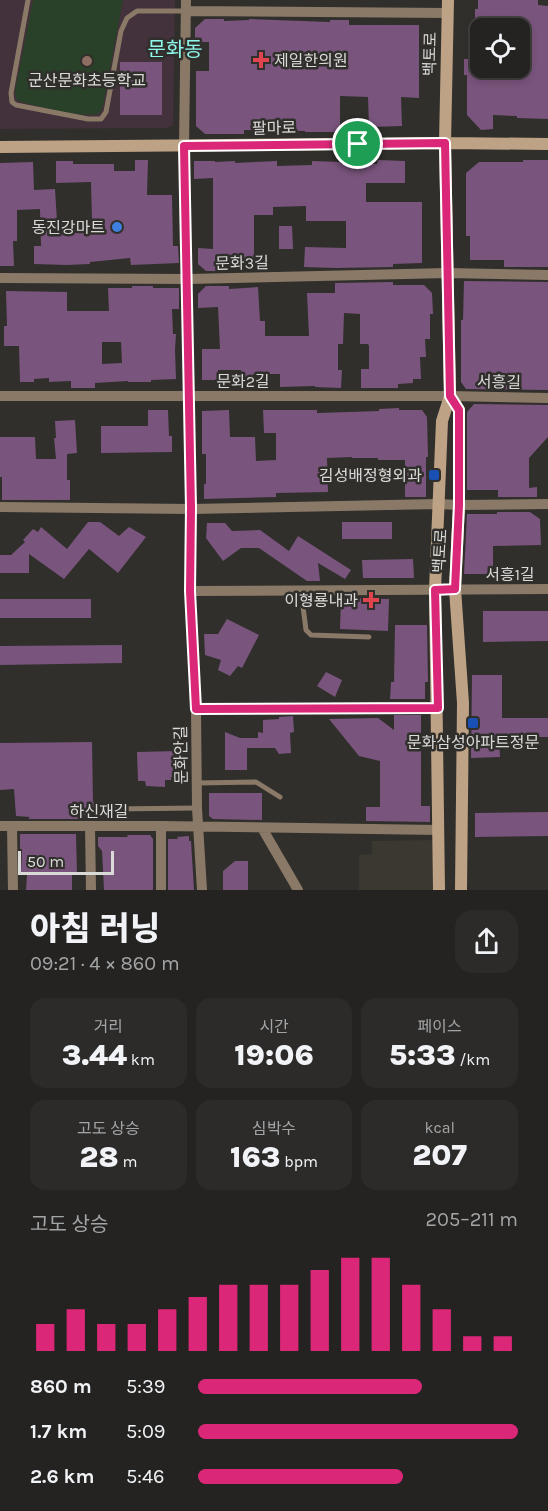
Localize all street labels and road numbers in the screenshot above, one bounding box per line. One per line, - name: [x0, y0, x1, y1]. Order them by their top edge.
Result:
- street label: 백토로: [420, 31, 440, 76]
- street label: 팔마로: [252, 118, 297, 138]
- street label: 문화3길: [215, 253, 269, 273]
- street label: 문화2길: [216, 372, 270, 391]
- street label: 서흥길: [477, 372, 521, 392]
- street label: 백토로: [429, 528, 451, 574]
- street label: 서흥1길: [485, 565, 535, 584]
- street label: 문화안길: [171, 725, 191, 785]
- street label: 하신재길: [70, 802, 128, 821]

